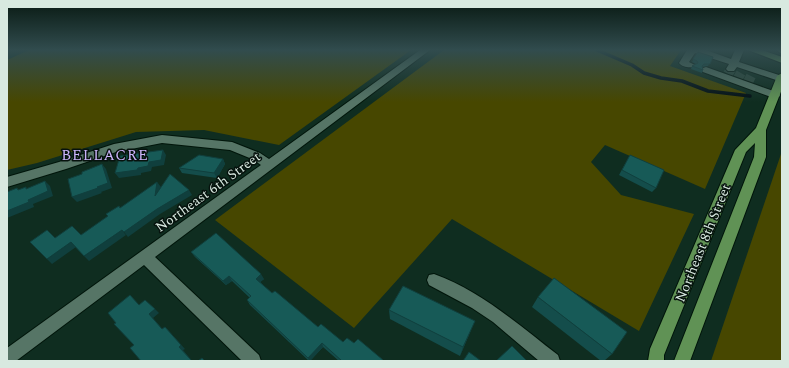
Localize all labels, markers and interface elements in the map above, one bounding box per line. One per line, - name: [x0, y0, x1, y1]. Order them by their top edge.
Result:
- district label: BELLACRE: [61, 144, 149, 167]
- street label: Northeast 6th Street: [151, 147, 265, 237]
- street label: Northeast 8th Street: [670, 181, 736, 305]

